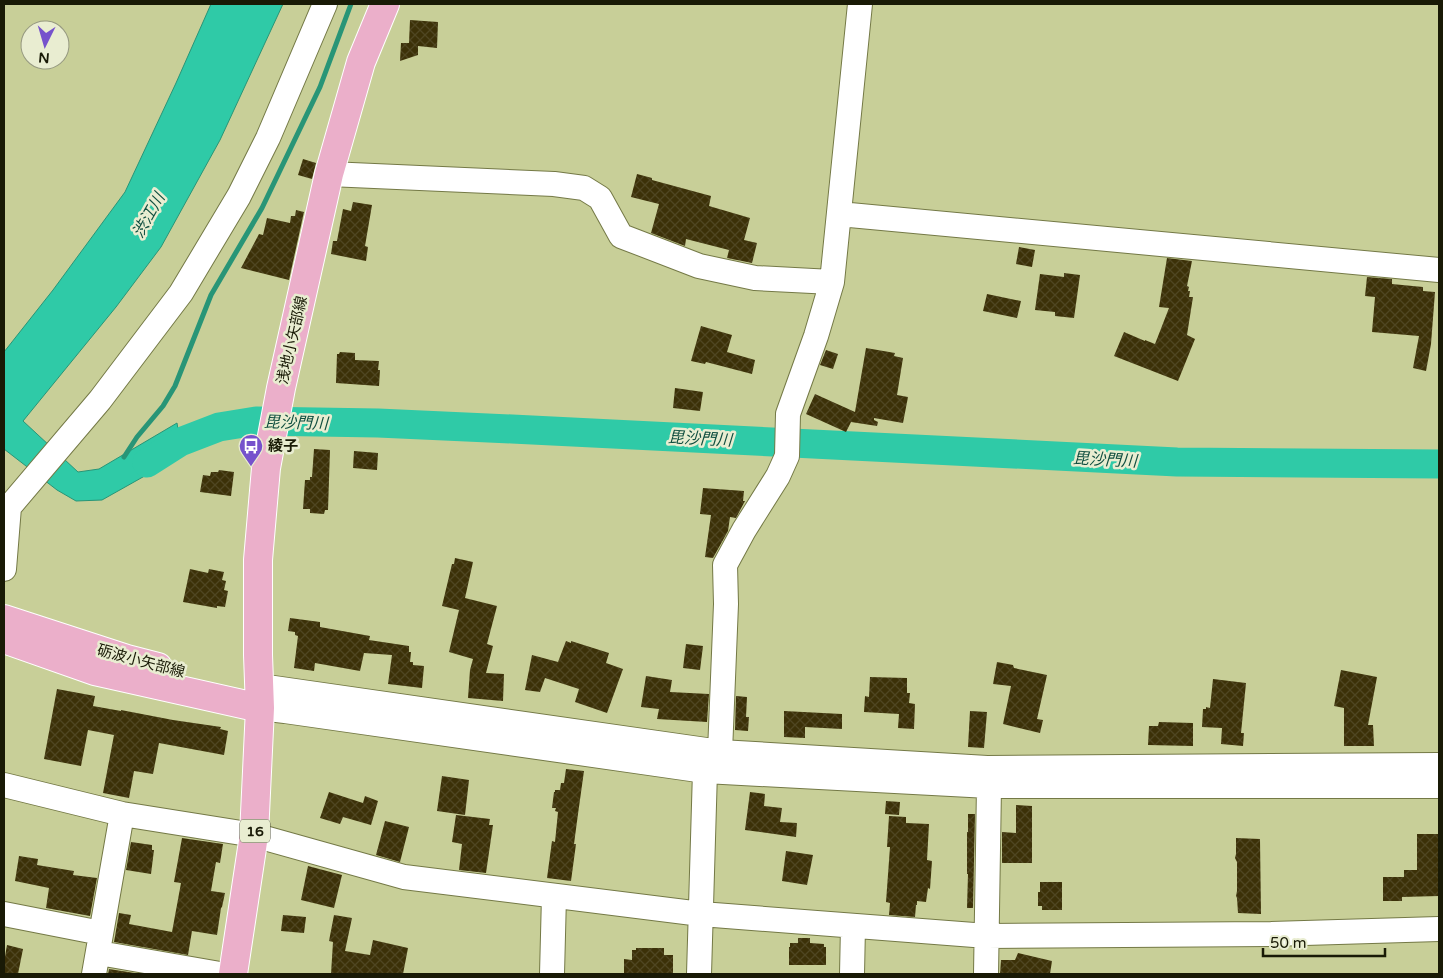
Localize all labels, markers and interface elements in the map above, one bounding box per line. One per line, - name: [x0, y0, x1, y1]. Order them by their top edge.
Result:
- north arrow: [20, 20, 70, 70]
- text: N: [38, 48, 50, 66]
- water label: 渋江川: [128, 188, 170, 241]
- street label: 浅地小矢部線: [273, 294, 311, 386]
- water label: 毘沙門川: [264, 412, 330, 434]
- water label: 毘沙門川: [667, 427, 734, 451]
- bus stop icon: 綾子: [238, 433, 264, 467]
- place label: 綾子: [268, 437, 298, 455]
- water label: 毘沙門川: [1072, 448, 1139, 472]
- street label: 砺波小矢部線: [95, 641, 187, 681]
- road number: 16: [240, 819, 270, 842]
- scale bar: [1263, 926, 1386, 958]
- text: 50 m: [1270, 934, 1307, 952]

